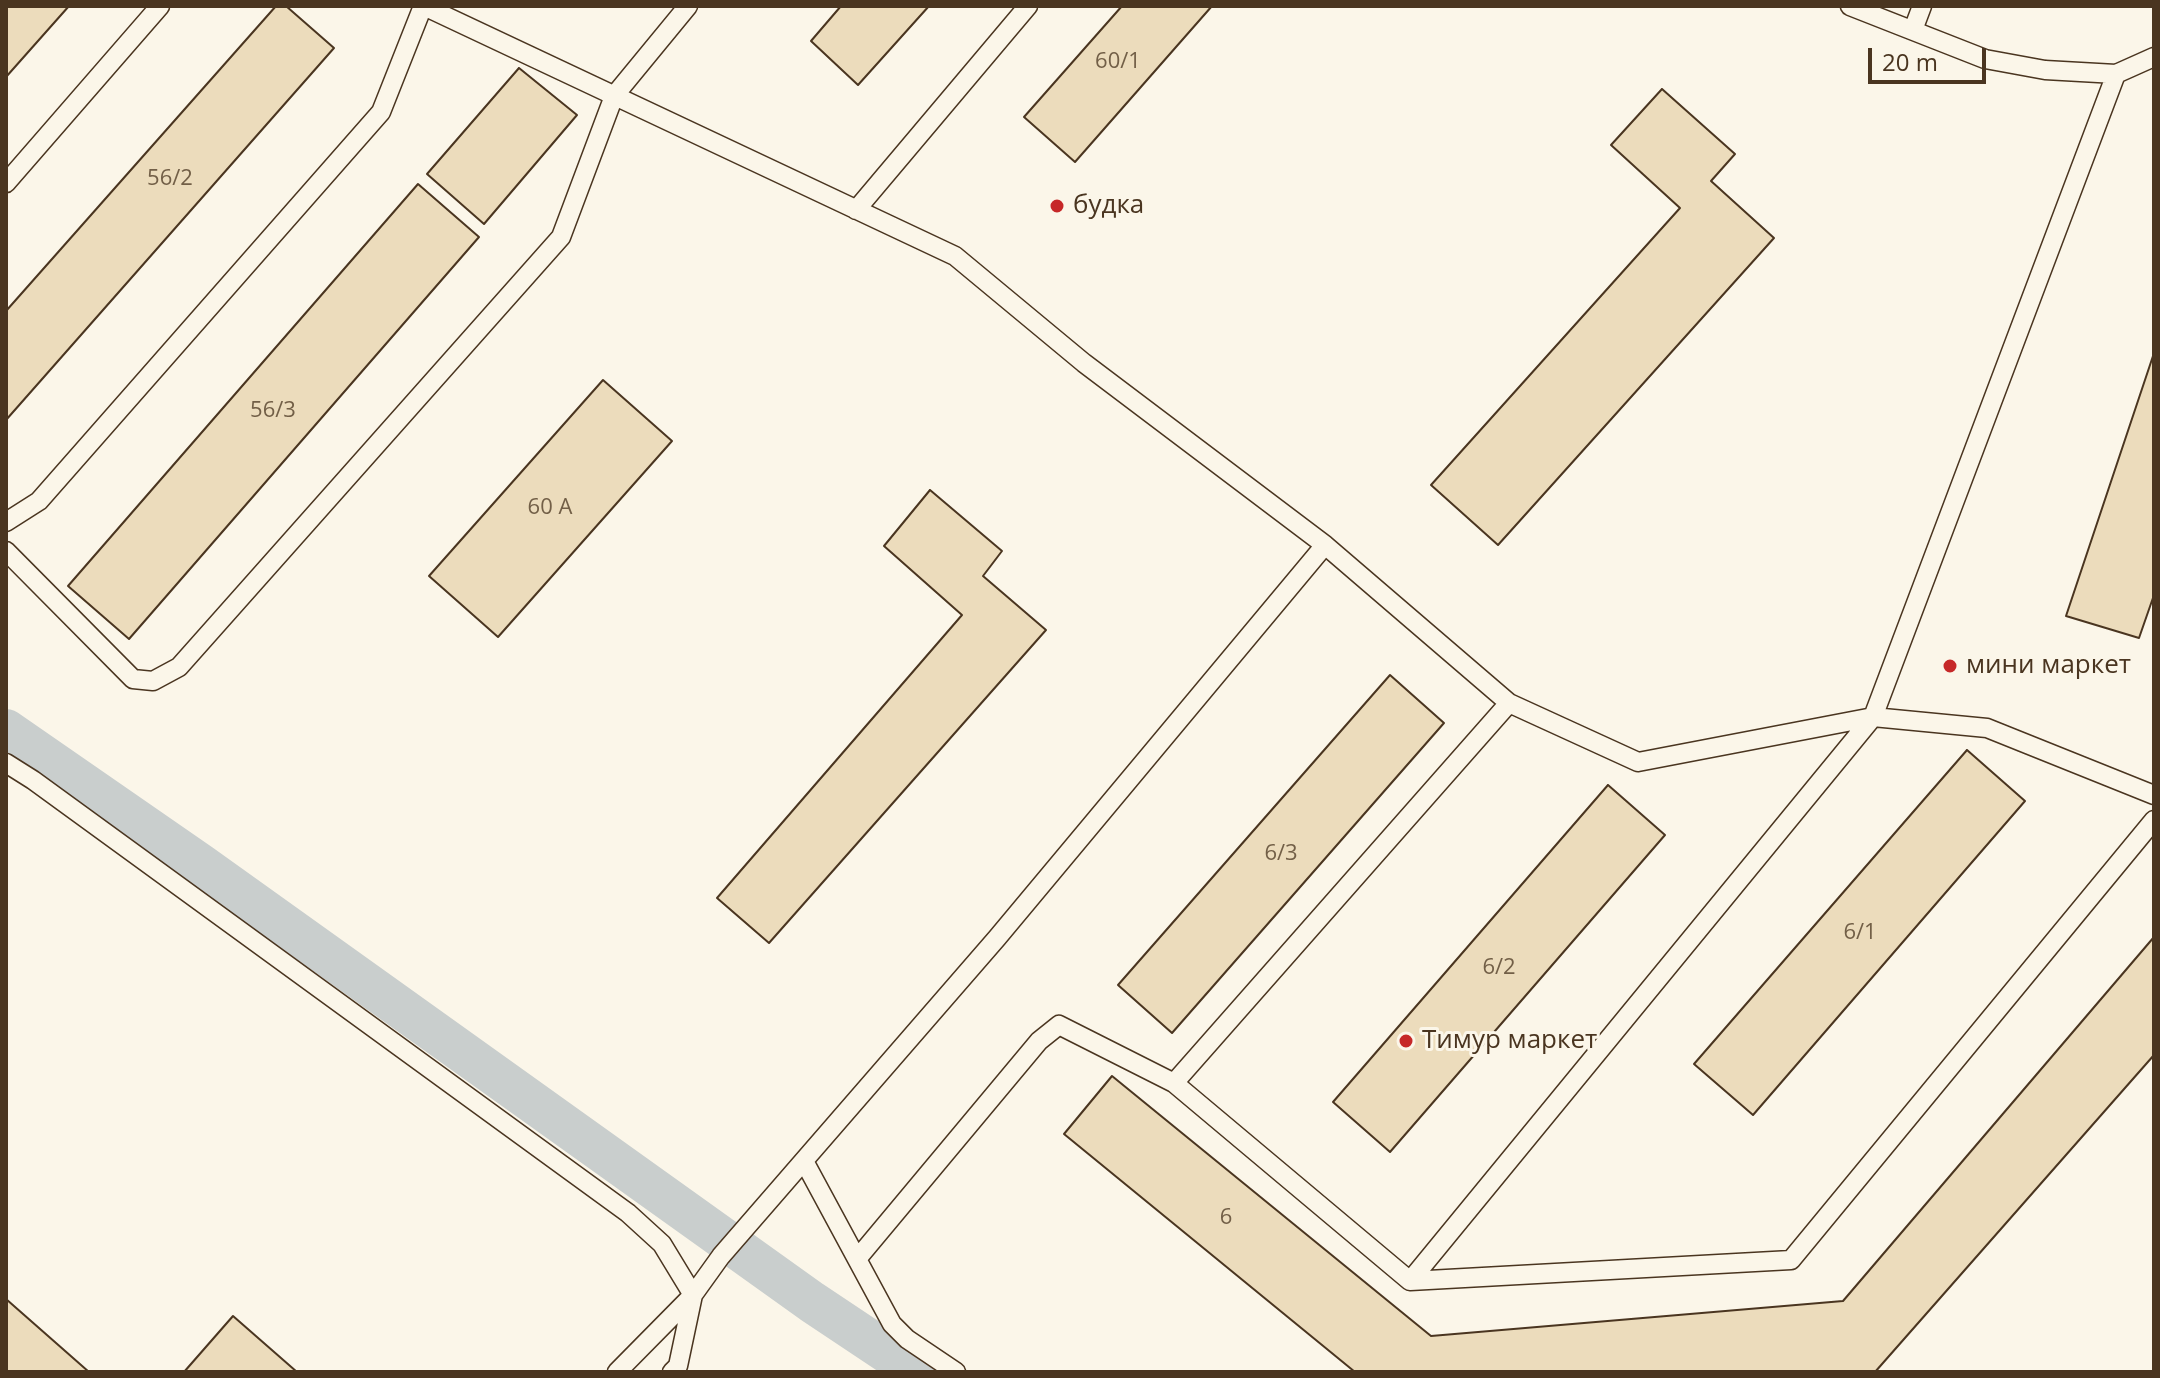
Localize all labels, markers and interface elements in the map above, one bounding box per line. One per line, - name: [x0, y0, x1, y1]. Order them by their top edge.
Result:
- scale bar: [1872, 32, 1990, 82]
- text: 20 m: [1882, 45, 1938, 78]
- house number: 60/1: [1095, 49, 1141, 75]
- house number: 56/2: [147, 166, 193, 192]
- place label: будка: [1073, 190, 1144, 222]
- marker: будка: [1048, 197, 1066, 215]
- house number: 56/3: [250, 398, 296, 424]
- house number: 60 A: [528, 495, 572, 521]
- place label: мини маркет: [1966, 650, 2131, 682]
- marker: мини маркет: [1941, 657, 1959, 675]
- house number: 6/3: [1264, 841, 1298, 867]
- house number: 6/1: [1843, 920, 1877, 946]
- house number: 6/2: [1482, 955, 1516, 981]
- place label: Тимур маркет: [1422, 1025, 1597, 1057]
- marker: Тимур маркет: [1397, 1032, 1415, 1050]
- house number: 6: [1220, 1205, 1232, 1231]

